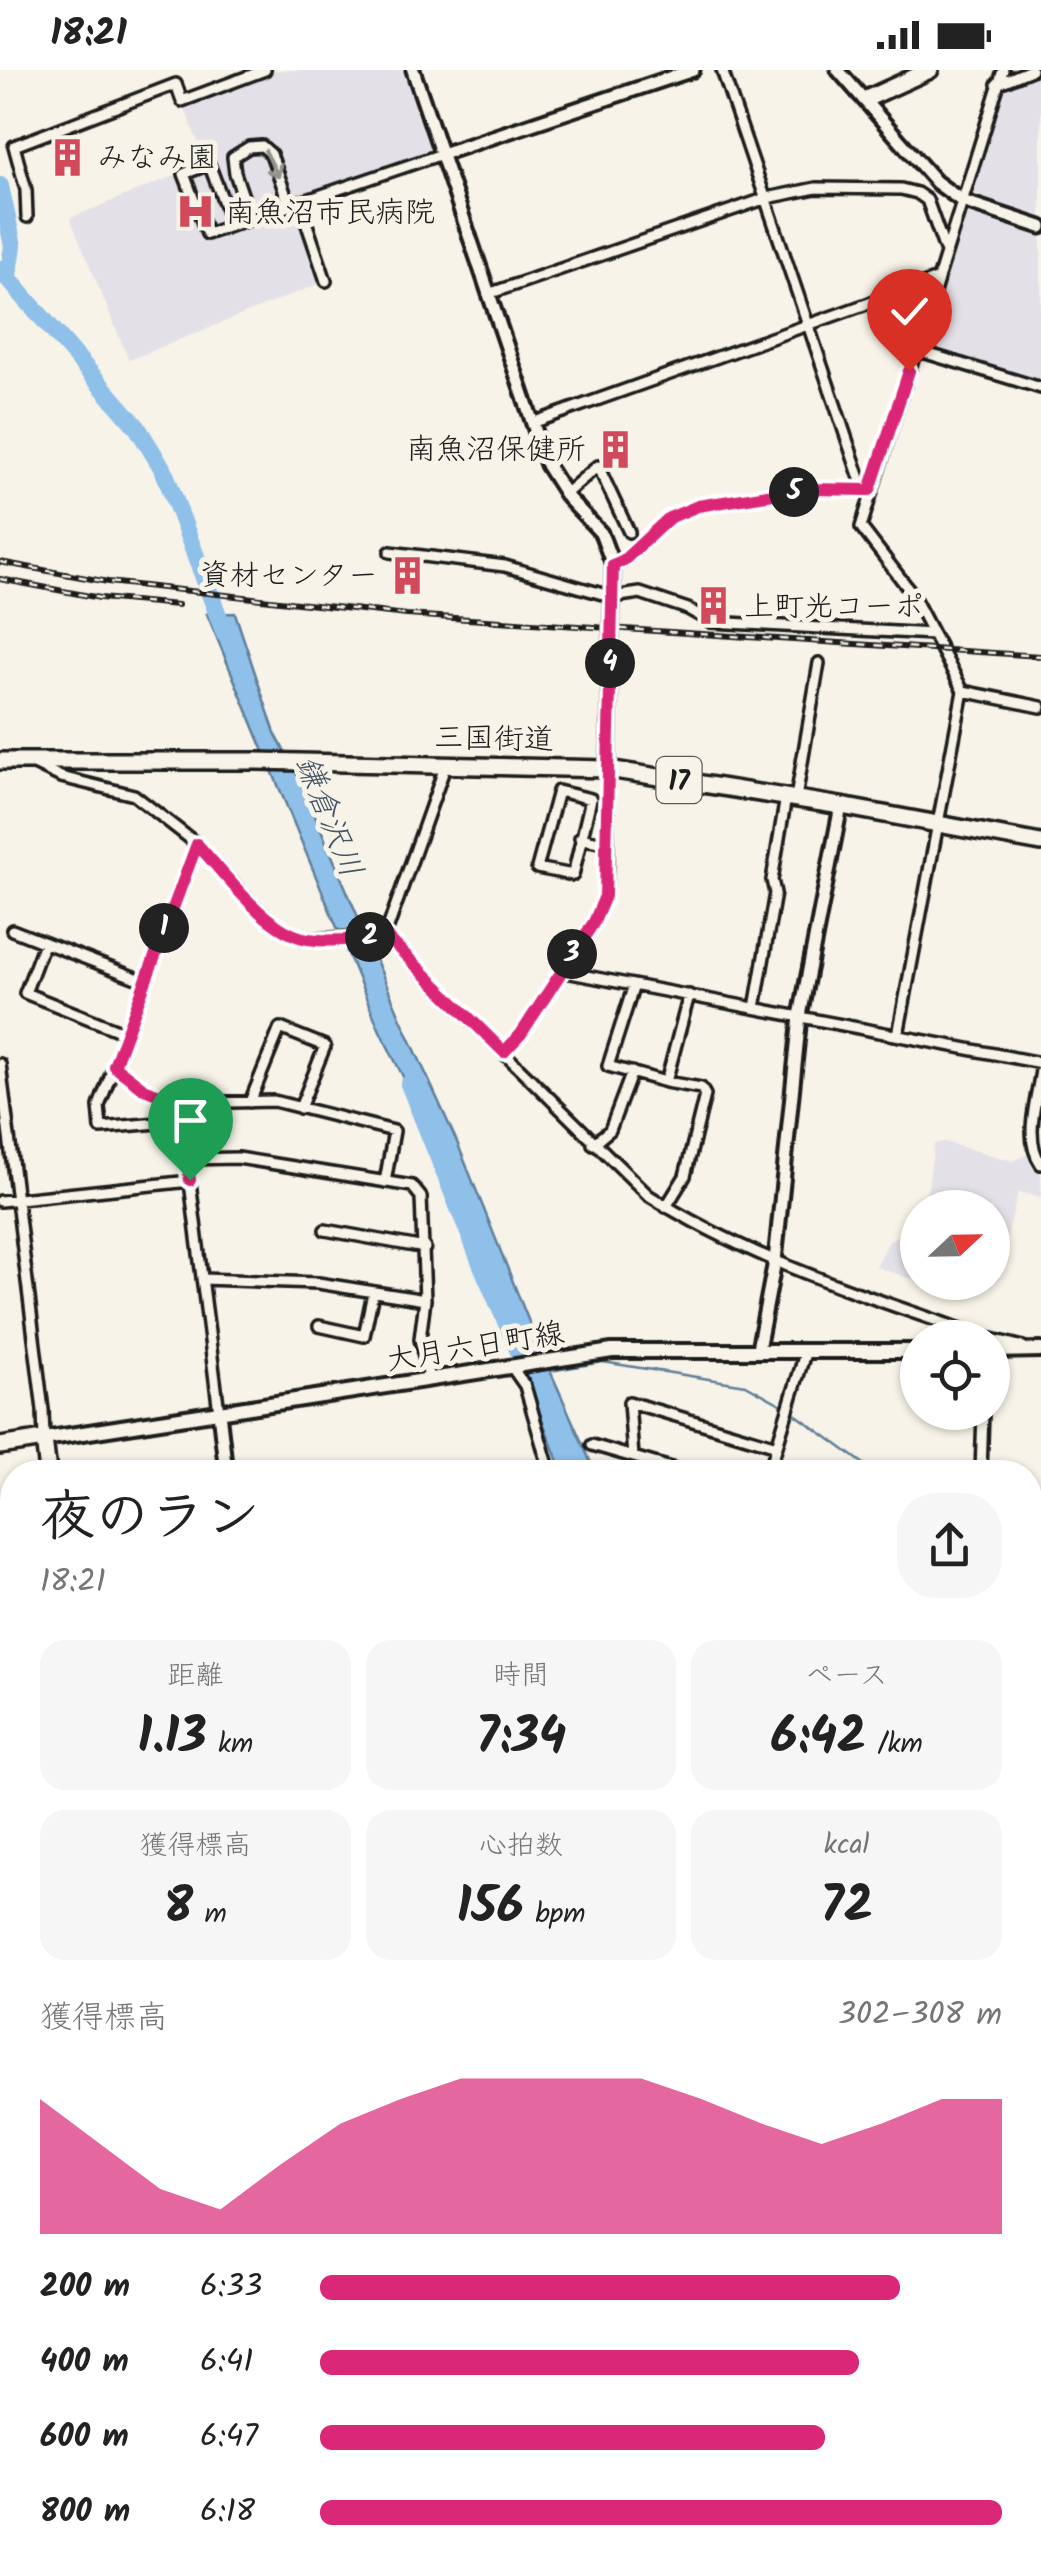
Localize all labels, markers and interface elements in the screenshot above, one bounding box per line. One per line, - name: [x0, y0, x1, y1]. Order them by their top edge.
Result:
- text: 18:21: [50, 5, 127, 65]
- place label: みなみ園: [97, 135, 217, 183]
- building icon: みなみ園: [46, 136, 88, 178]
- one-way arrow: [263, 148, 282, 178]
- place label: 南魚沼市民病院: [225, 190, 435, 238]
- hospital icon: 南魚沼市民病院: [174, 191, 216, 233]
- pin: [867, 269, 952, 372]
- icon: check: [882, 284, 937, 339]
- place label: 南魚沼保健所: [406, 427, 586, 475]
- building icon: 南魚沼保健所: [595, 428, 637, 470]
- pin: 5: [769, 467, 819, 517]
- text: 5: [787, 469, 801, 514]
- place label: 資材センター: [199, 553, 378, 601]
- building icon: 資材センター: [387, 554, 429, 596]
- place label: 上町光コーポ: [744, 584, 924, 632]
- building icon: 上町光コーポ: [693, 585, 735, 627]
- pin: 4: [585, 638, 635, 688]
- text: 4: [602, 640, 618, 685]
- street label: 三国街道: [434, 715, 554, 765]
- water label: 鎌倉沢川: [280, 748, 375, 886]
- road number: 17: [656, 757, 702, 803]
- pin: 1: [139, 903, 189, 953]
- text: 1: [160, 905, 168, 950]
- pin: 2: [345, 912, 395, 962]
- text: 2: [362, 914, 378, 959]
- pin: 3: [547, 929, 597, 979]
- text: 3: [564, 931, 580, 976]
- pin: [148, 1078, 233, 1181]
- icon: arrive: [163, 1093, 218, 1148]
- north arrow: [900, 1190, 1010, 1300]
- map controls: [900, 1190, 1010, 1430]
- street label: 大月六日町線: [383, 1310, 568, 1386]
- button: locate: [900, 1320, 1010, 1430]
- text: 夜のラン: [40, 1476, 260, 1563]
- button: share: [897, 1493, 1002, 1598]
- text: 18:21: [40, 1557, 106, 1608]
- text: 距離: [167, 1654, 223, 1699]
- text: 時間: [493, 1654, 549, 1699]
- text: ペース: [805, 1654, 888, 1699]
- text: 1.13: [137, 1699, 207, 1779]
- text: 7:34: [476, 1699, 566, 1779]
- text: 6:42: [770, 1699, 866, 1779]
- text: km: [207, 1722, 253, 1767]
- text: /km: [866, 1722, 923, 1767]
- text: kcal: [824, 1823, 869, 1868]
- text: 獲得標高: [139, 1824, 251, 1869]
- text: 心拍数: [479, 1824, 563, 1869]
- text: 72: [820, 1868, 873, 1948]
- text: 8: [164, 1869, 193, 1949]
- text: 156: [456, 1869, 524, 1949]
- text: m: [193, 1892, 227, 1937]
- text: bpm: [524, 1892, 586, 1937]
- text: 302–308 m: [838, 1990, 1002, 2041]
- text: 獲得標高: [40, 1993, 168, 2044]
- text: 200 m: [40, 2262, 130, 2313]
- text: 6:33: [200, 2262, 262, 2313]
- text: 400 m: [40, 2337, 129, 2388]
- text: 6:41: [200, 2337, 253, 2388]
- text: 600 m: [40, 2412, 129, 2463]
- text: 6:47: [200, 2412, 258, 2463]
- text: 800 m: [40, 2487, 130, 2538]
- text: 6:18: [200, 2487, 255, 2538]

